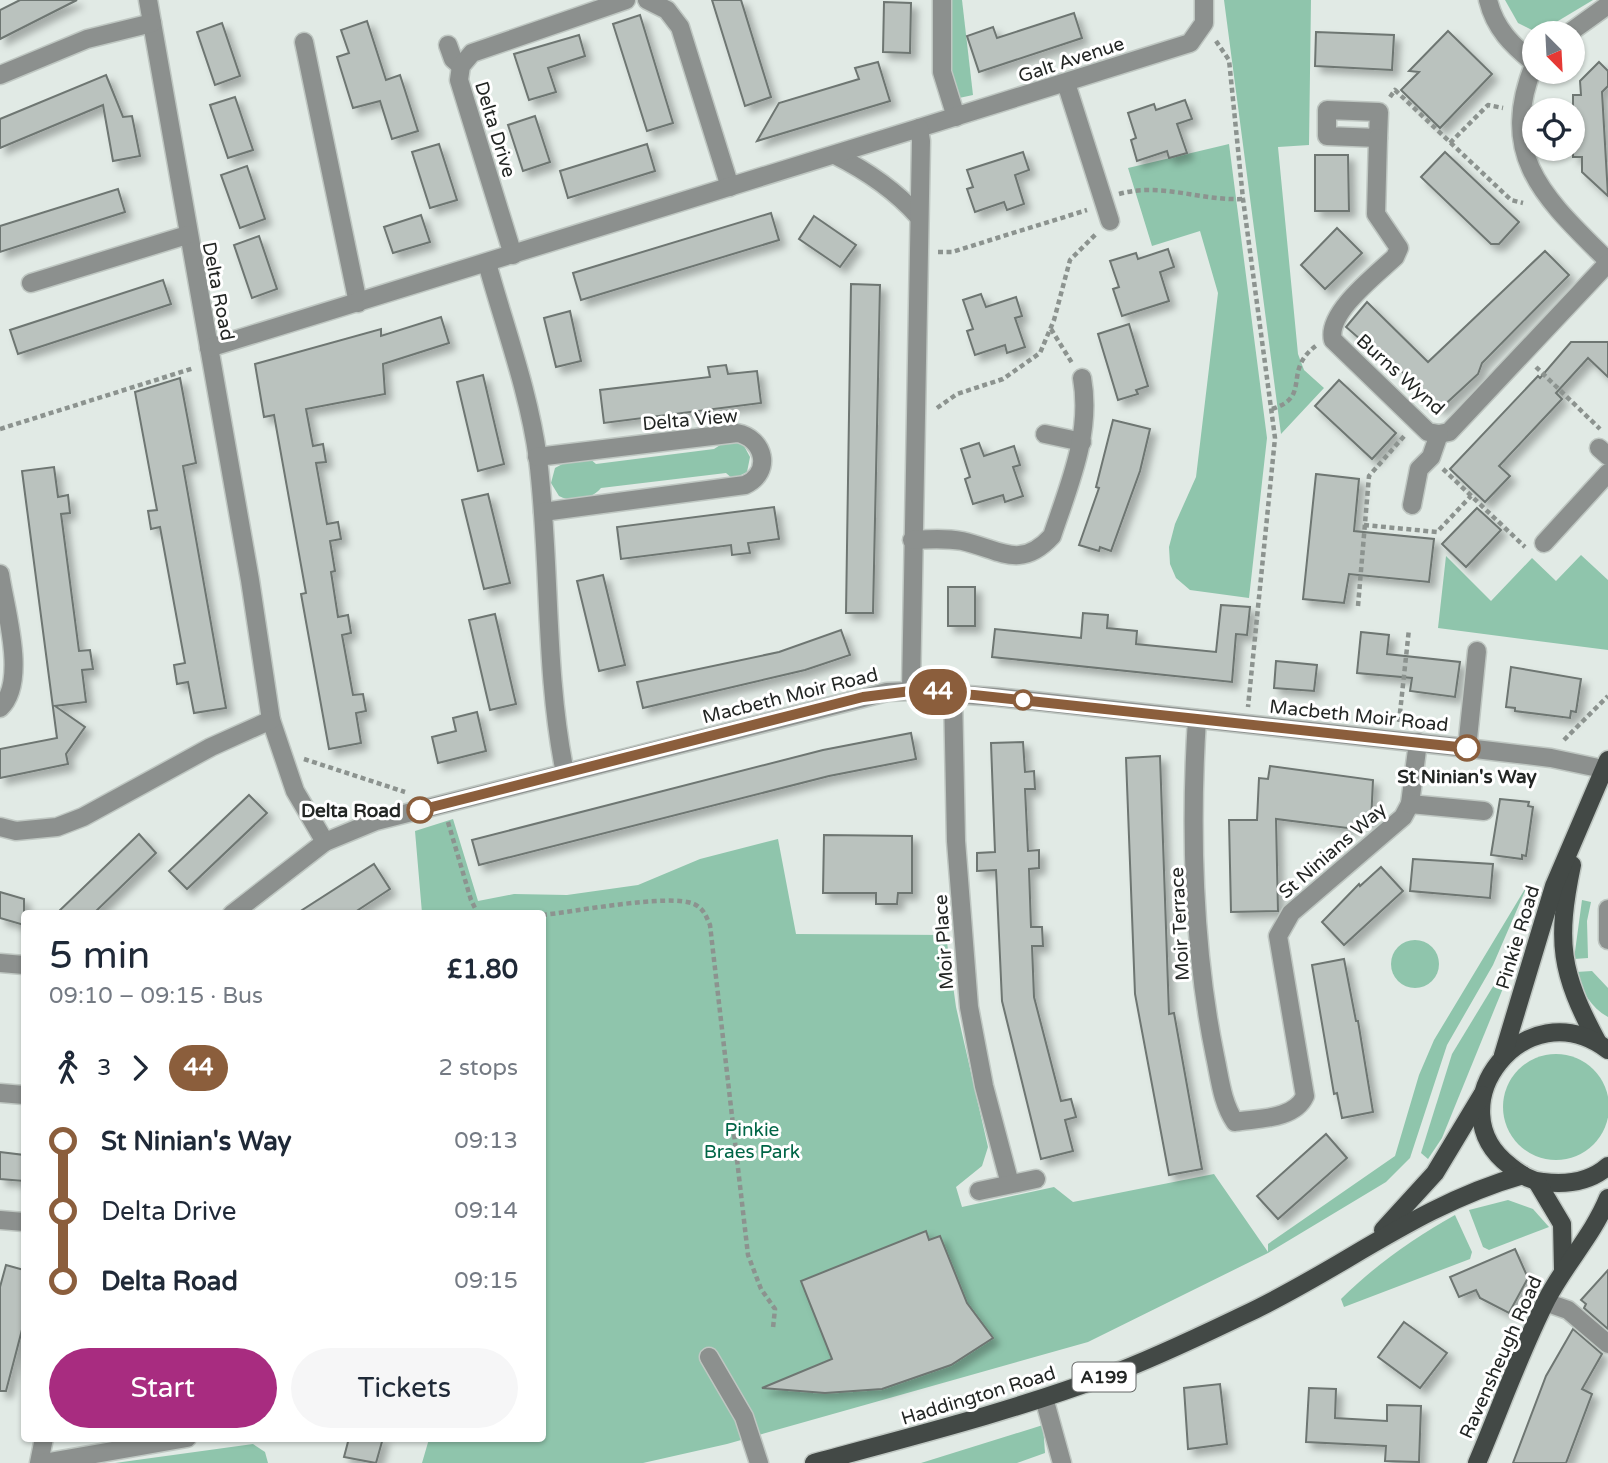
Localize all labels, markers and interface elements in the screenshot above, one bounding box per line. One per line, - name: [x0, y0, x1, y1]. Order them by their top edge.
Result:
- north arrow: [1522, 21, 1586, 84]
- map controls: [1522, 21, 1585, 161]
- street label: Galt Avenue: [1016, 32, 1127, 87]
- street label: Delta Drive: [470, 79, 520, 180]
- button: locate: [1522, 98, 1585, 161]
- street label: Delta Road: [198, 240, 238, 342]
- street label: Burns Wynd: [1352, 330, 1449, 420]
- street label: Delta View: [641, 405, 739, 435]
- street label: Macbeth Moir Road: [700, 664, 880, 728]
- line badge: 44: [906, 669, 970, 715]
- text: 44: [923, 677, 953, 706]
- unlabelled marker: [1013, 690, 1033, 710]
- street label: Macbeth Moir Road: [1268, 696, 1450, 736]
- marker: St Ninian's Way: [1454, 735, 1480, 761]
- place label: St Ninian's Way: [1397, 766, 1537, 789]
- marker: Delta Road: [407, 797, 433, 823]
- street label: St Ninians Way: [1274, 798, 1391, 903]
- place label: Delta Road: [301, 800, 401, 822]
- street label: Moir Terrace: [1166, 867, 1194, 981]
- street label: Pinkie Road: [1492, 883, 1544, 992]
- street label: Moir Place: [930, 894, 958, 990]
- text: 5 min: [49, 933, 150, 979]
- text: £1.80: [447, 954, 518, 985]
- text: 09:10 – 09:15 · Bus: [49, 982, 263, 1010]
- icon: walk: [49, 1049, 87, 1087]
- icon: forward: [121, 1049, 159, 1087]
- text: 44: [183, 1053, 214, 1082]
- text: 3: [97, 1054, 111, 1082]
- text: 2 stops: [438, 1054, 518, 1082]
- park label: Pinkie Braes Park: [704, 1119, 800, 1163]
- text: St Ninian's Way: [101, 1126, 292, 1157]
- text: 09:13: [454, 1127, 518, 1155]
- text: Delta Drive: [101, 1196, 237, 1227]
- text: 09:14: [454, 1197, 518, 1225]
- text: Delta Road: [101, 1266, 238, 1297]
- text: 09:15: [454, 1267, 518, 1295]
- street label: Ravensheugh Road: [1455, 1273, 1547, 1442]
- button: Start: [49, 1348, 277, 1428]
- button: Tickets: [291, 1348, 518, 1428]
- street label: Haddington Road: [898, 1362, 1058, 1430]
- road number: A199: [1072, 1362, 1136, 1392]

